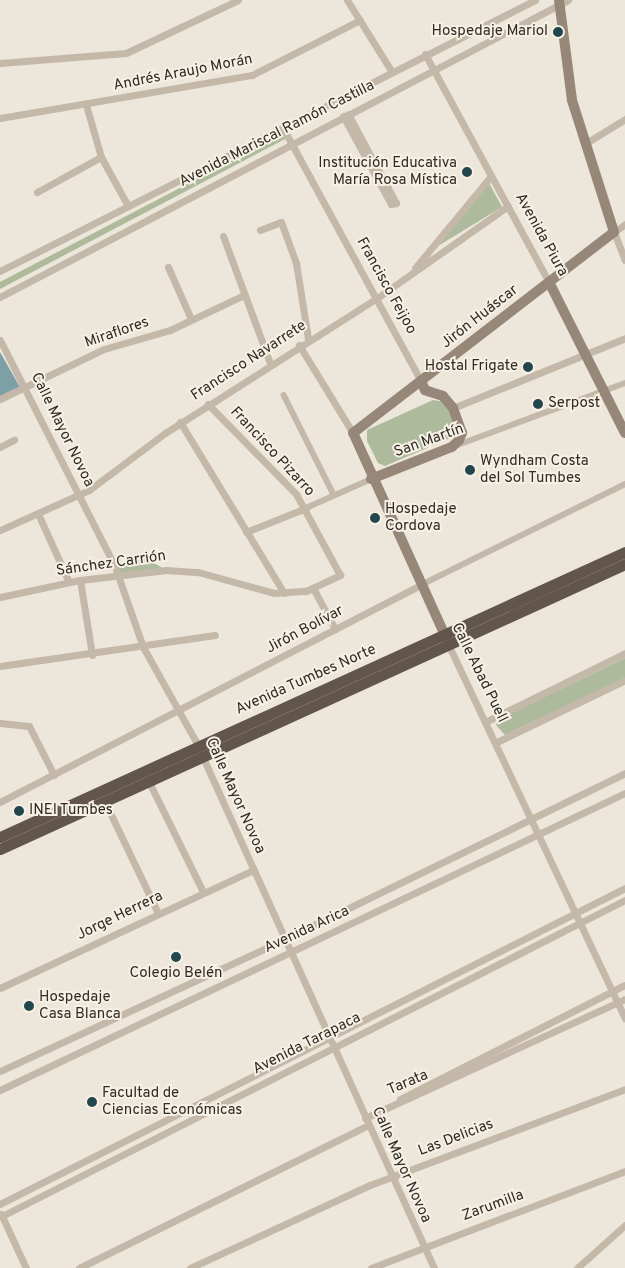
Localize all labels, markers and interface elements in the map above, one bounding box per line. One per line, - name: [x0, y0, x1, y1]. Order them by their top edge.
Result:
- place label: Hospedaje Mariol: [431, 23, 548, 41]
- marker: Hospedaje Mariol: [552, 26, 564, 38]
- street label: Andrés Araujo Morán: [111, 51, 255, 95]
- street label: Avenida Mariscal Ramón Castilla: [176, 77, 378, 191]
- place label: Institución Educativa María Rosa Mística: [318, 154, 457, 189]
- marker: Institución Educativa María Rosa Mística: [461, 166, 473, 178]
- street label: Avenida Piura: [511, 190, 571, 280]
- street label: Francisco Feijoo: [352, 235, 420, 337]
- street label: Jirón Huáscar: [438, 281, 522, 353]
- street label: Miraflores: [82, 314, 152, 352]
- street label: Francisco Navarrete: [188, 317, 310, 405]
- place label: Hostal Frigate: [425, 358, 518, 376]
- marker: Hostal Frigate: [522, 361, 534, 373]
- street label: Calle Mayor Novoa: [27, 370, 97, 490]
- place label: Serpost: [548, 395, 600, 413]
- marker: Serpost: [532, 398, 544, 410]
- street label: Francisco Pizarro: [226, 404, 318, 500]
- street label: San Martín: [392, 420, 466, 462]
- place label: Wyndham Costa del Sol Tumbes: [480, 452, 589, 487]
- marker: Wyndham Costa del Sol Tumbes: [464, 464, 476, 476]
- place label: Hospedaje Cordova: [385, 500, 456, 535]
- marker: Hospedaje Cordova: [369, 512, 381, 524]
- street label: Sánchez Carrión: [55, 547, 167, 581]
- street label: Jirón Bolívar: [263, 602, 347, 658]
- street label: Calle Abad Puell: [447, 620, 511, 726]
- street label: Avenida Tumbes Norte: [233, 641, 379, 719]
- street label: Calle Mayor Novoa: [201, 735, 269, 857]
- place label: INEI Tumbes: [29, 802, 113, 820]
- marker: INEI Tumbes: [13, 805, 25, 817]
- street label: Jorge Herrera: [74, 887, 166, 945]
- street label: Avenida Arica: [261, 902, 353, 958]
- marker: Colegio Belén: [170, 951, 182, 963]
- place label: Colegio Belén: [129, 965, 223, 983]
- place label: Hospedaje Casa Blanca: [39, 988, 121, 1023]
- marker: Hospedaje Casa Blanca: [23, 1000, 35, 1012]
- street label: Avenida Tarapaca: [250, 1009, 364, 1079]
- street label: Tarata: [385, 1066, 431, 1100]
- place label: Facultad de Ciencias Económicas: [102, 1084, 242, 1119]
- marker: Facultad de Ciencias Económicas: [86, 1096, 98, 1108]
- street label: Calle Mayor Novoa: [367, 1104, 435, 1226]
- street label: Las Delicias: [416, 1115, 496, 1161]
- street label: Zarumilla: [460, 1187, 526, 1225]

